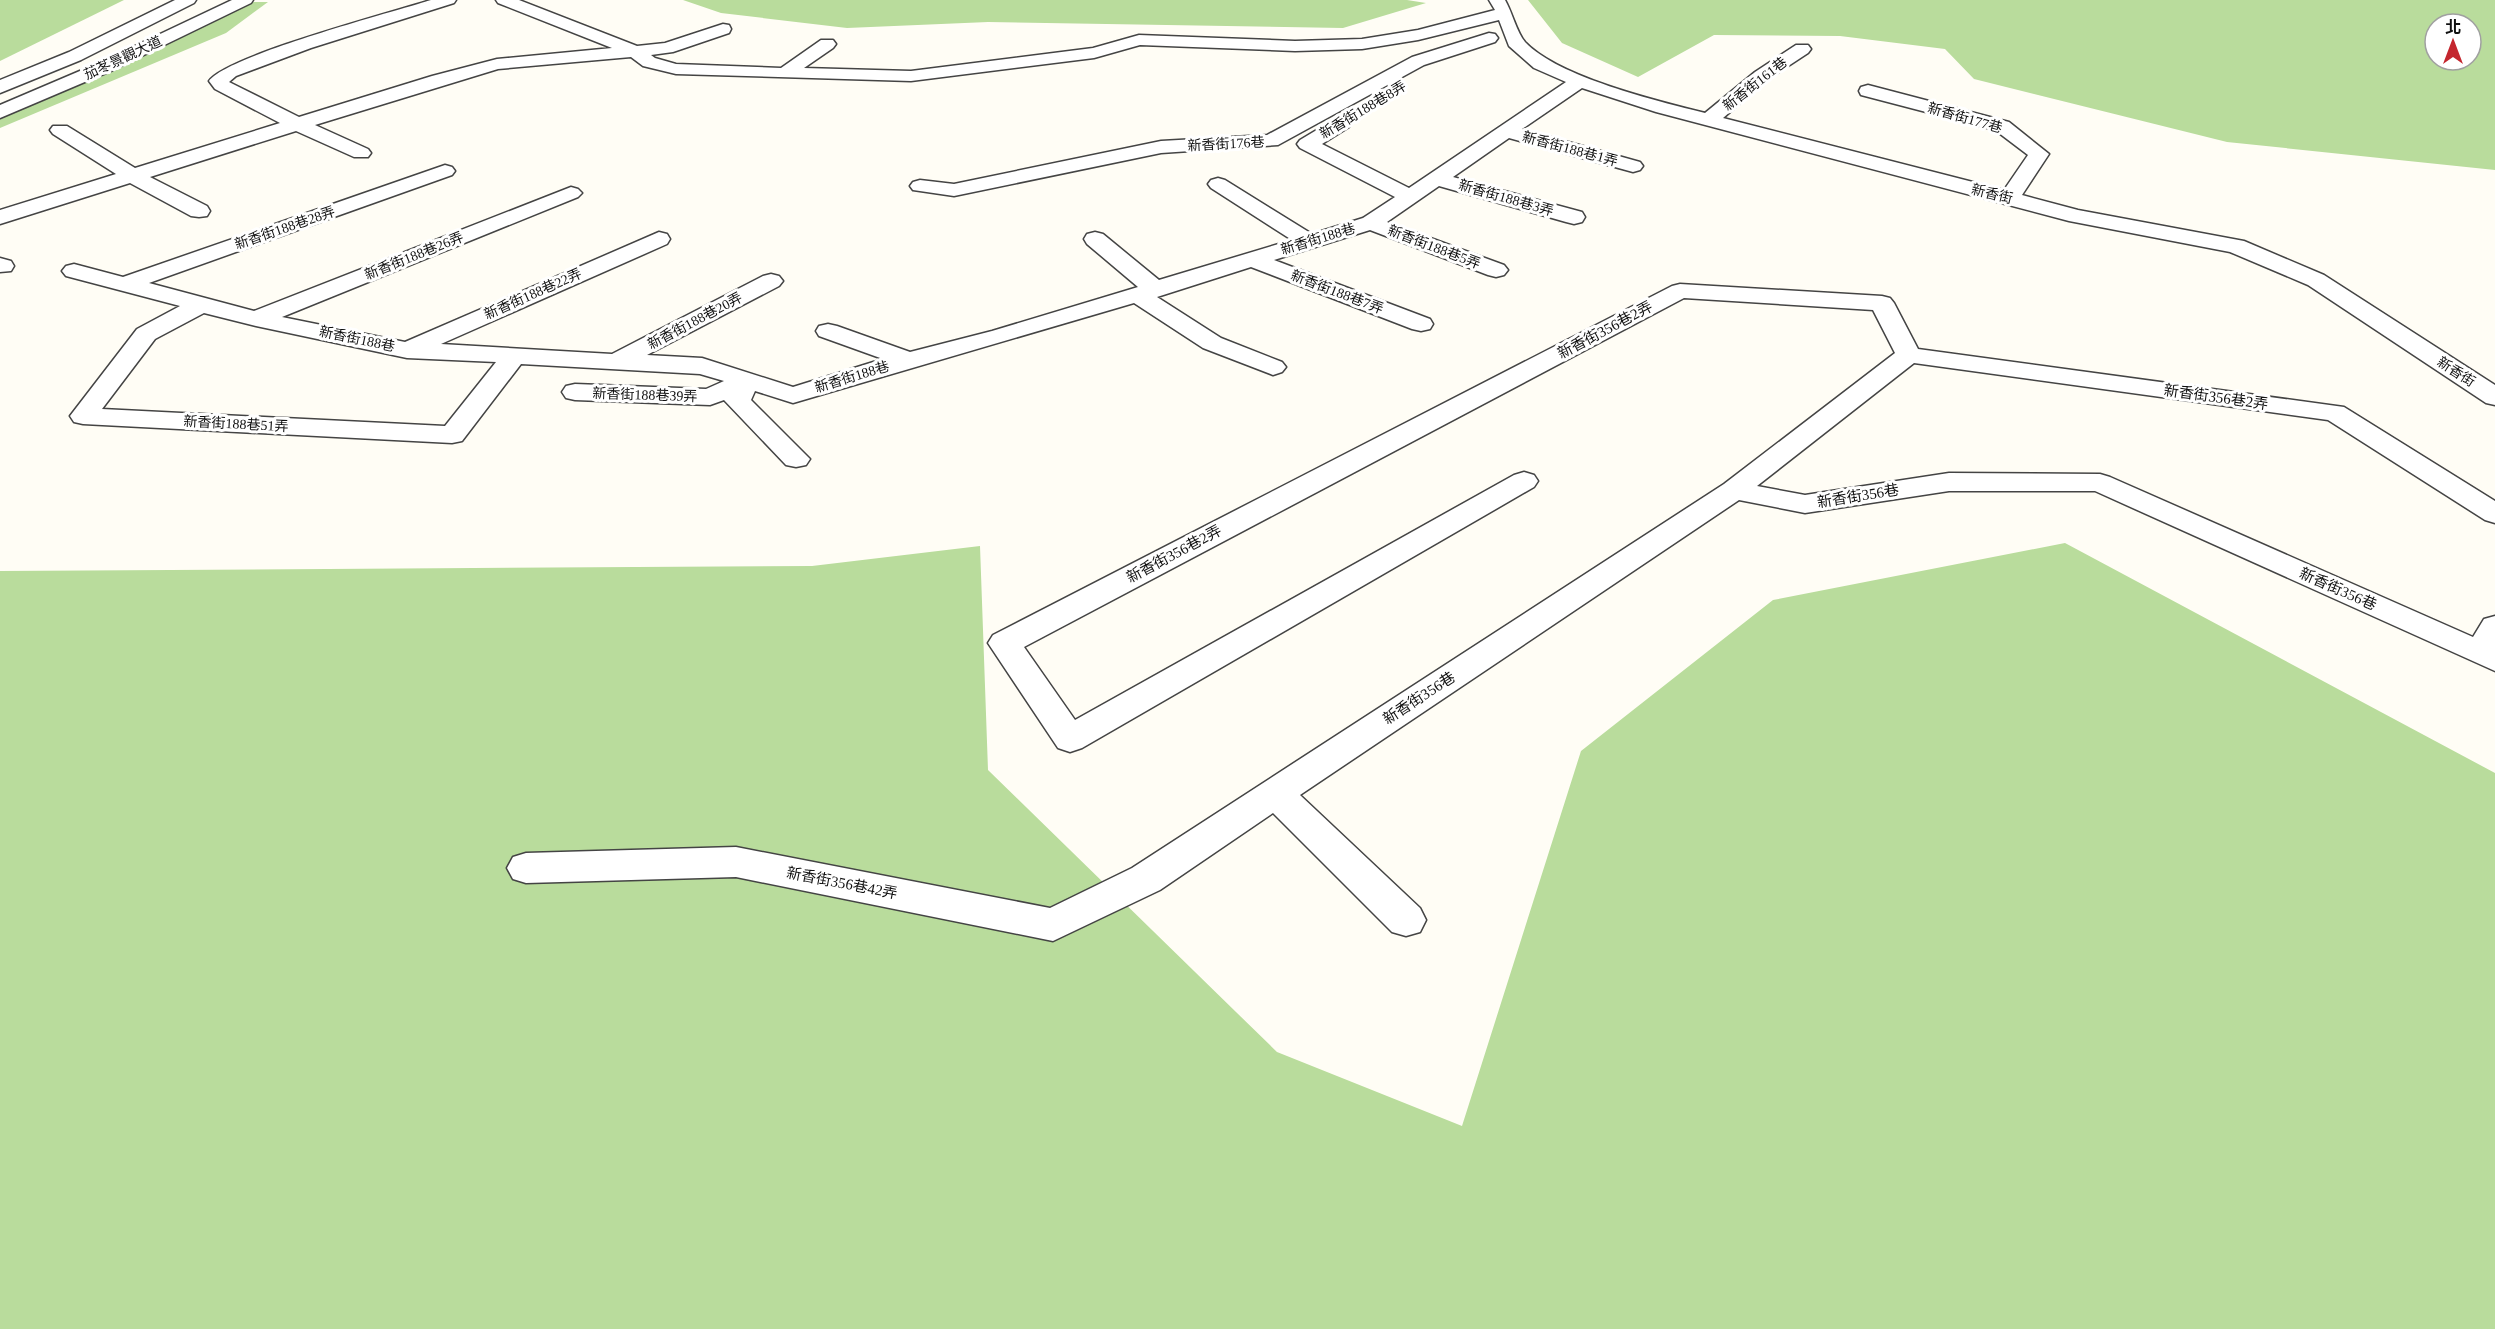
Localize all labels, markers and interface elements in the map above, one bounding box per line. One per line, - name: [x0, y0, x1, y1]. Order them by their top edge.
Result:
- north arrow: [2423, 12, 2483, 72]
- text: 北: [2445, 19, 2461, 36]
- street label: 茄苳景觀大道: [82, 33, 164, 83]
- street label: 新香街161巷: [1720, 54, 1790, 114]
- street label: 新香街188巷8弄: [1317, 78, 1409, 142]
- street label: 新香街177巷: [1926, 100, 2004, 136]
- street label: 新香街188巷1弄: [1521, 129, 1619, 169]
- street label: 新香街176巷: [1187, 134, 1265, 154]
- street label: 新香街188巷3弄: [1457, 177, 1555, 219]
- street label: 新香街: [1970, 182, 2014, 206]
- street label: 新香街188巷28弄: [233, 204, 337, 252]
- street label: 新香街188巷: [1279, 221, 1357, 257]
- street label: 新香街188巷5弄: [1386, 222, 1482, 272]
- street label: 新香街188巷26弄: [363, 229, 465, 283]
- street label: 新香街188巷22弄: [482, 266, 584, 322]
- street label: 新香街188巷7弄: [1289, 267, 1385, 317]
- street label: 新香街188巷20弄: [645, 290, 745, 352]
- street label: 新香街356巷2弄: [1555, 298, 1655, 362]
- street label: 新香街188巷: [318, 324, 396, 354]
- street label: 新香街: [2434, 354, 2478, 390]
- street label: 新香街188巷: [813, 359, 891, 395]
- street label: 新香街356巷2弄: [2163, 382, 2269, 412]
- street label: 新香街188巷39弄: [592, 386, 698, 404]
- street label: 新香街188巷51弄: [183, 414, 289, 434]
- street label: 新香街356巷: [1816, 482, 1900, 510]
- street label: 新香街356巷2弄: [1124, 522, 1224, 586]
- street label: 新香街356巷: [2297, 565, 2379, 613]
- street label: 新香街356巷: [1380, 669, 1458, 727]
- street label: 新香街356巷42弄: [785, 864, 899, 902]

